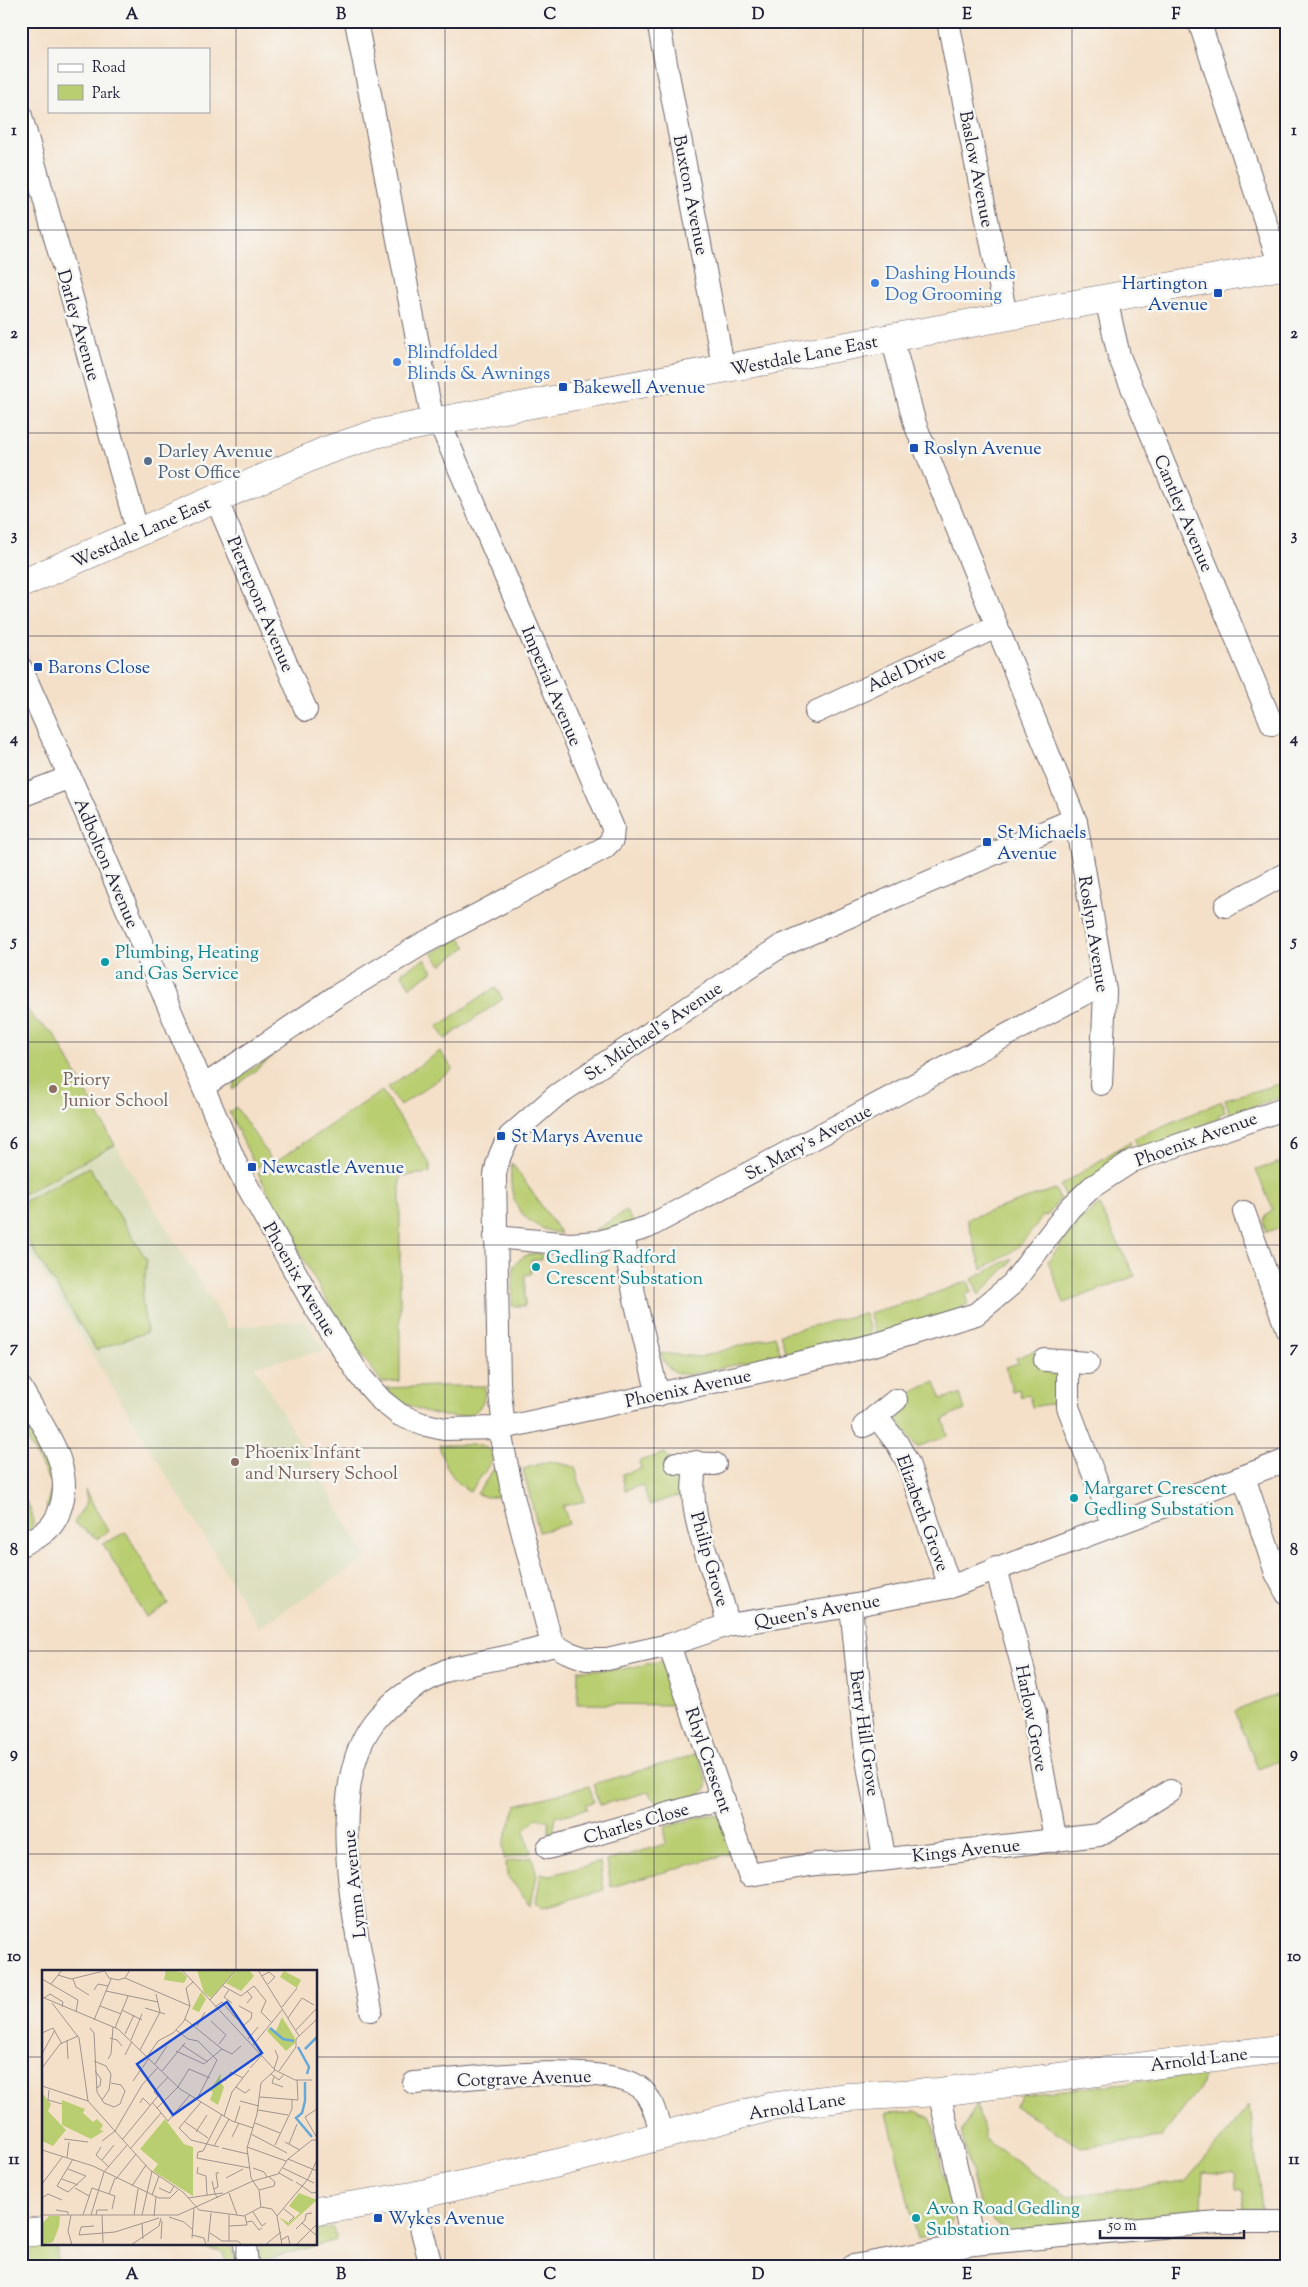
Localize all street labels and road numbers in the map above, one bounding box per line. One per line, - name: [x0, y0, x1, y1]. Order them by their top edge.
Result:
- street label: Baslow Avenue: [951, 109, 999, 230]
- street label: Buxton Avenue: [665, 133, 713, 258]
- street label: Darley Avenue: [49, 267, 105, 384]
- street label: Westdale Lane East: [728, 330, 880, 384]
- street label: Cantley Avenue: [1146, 451, 1219, 576]
- street label: Westdale Lane East: [68, 492, 215, 576]
- street label: Pierrepont Avenue: [219, 533, 300, 677]
- street label: Imperial Avenue: [513, 623, 587, 751]
- street label: Adel Drive: [863, 641, 950, 700]
- street label: Adbolton Avenue: [66, 795, 144, 933]
- street label: Roslyn Avenue: [1070, 874, 1114, 994]
- street label: St. Michael's Avenue: [580, 977, 728, 1089]
- street label: St. Mary's Avenue: [741, 1099, 877, 1188]
- street label: Phoenix Avenue: [1132, 1107, 1261, 1175]
- street label: Phoenix Avenue: [255, 1218, 342, 1342]
- street label: Phoenix Avenue: [623, 1364, 754, 1416]
- street label: Elizabeth Grove: [888, 1452, 954, 1576]
- street label: Philip Grove: [682, 1509, 734, 1610]
- street label: Queen's Avenue: [752, 1589, 882, 1637]
- street label: Harlow Grove: [1007, 1663, 1053, 1774]
- street label: Berry Hill Grove: [841, 1668, 885, 1798]
- street label: Rhyl Crescent: [677, 1704, 737, 1817]
- street label: Charles Close: [581, 1797, 692, 1852]
- street label: Lymn Avenue: [337, 1828, 375, 1939]
- street label: Kings Avenue: [911, 1833, 1021, 1871]
- street label: Arnold Lane: [1149, 2042, 1250, 2080]
- street label: Cotgrave Avenue: [456, 2065, 592, 2095]
- street label: Arnold Lane: [747, 2087, 848, 2128]

